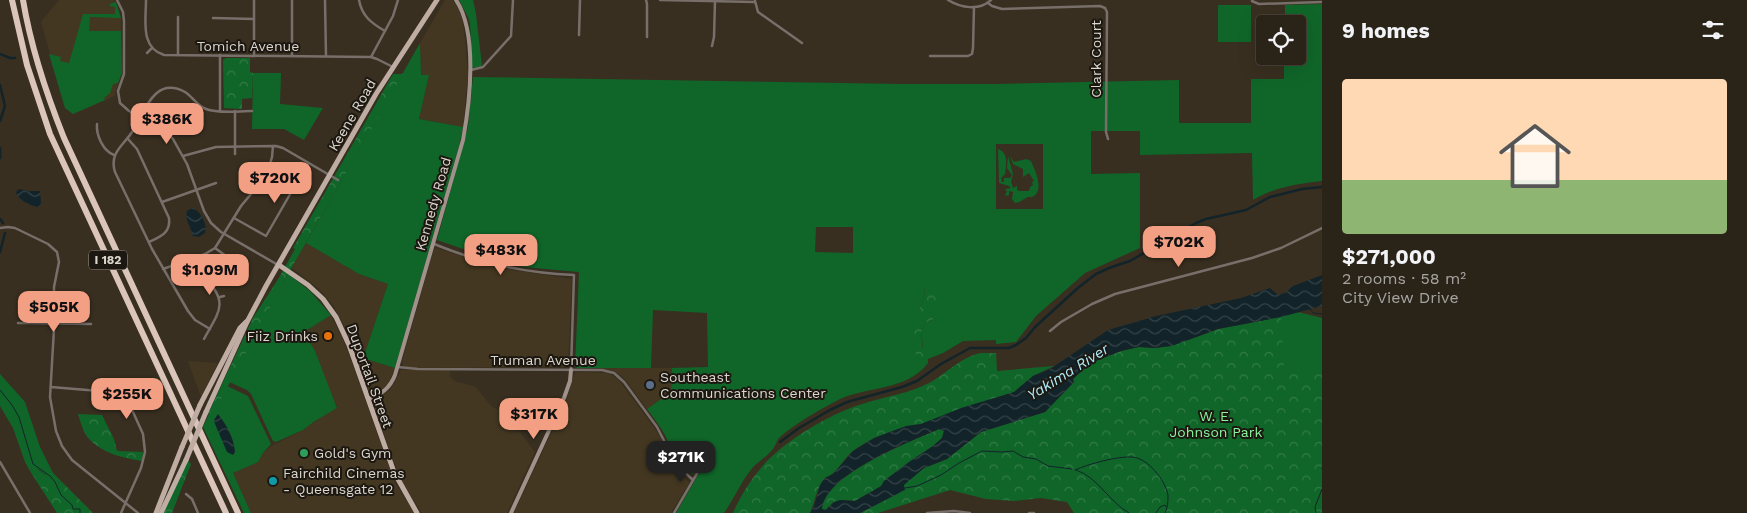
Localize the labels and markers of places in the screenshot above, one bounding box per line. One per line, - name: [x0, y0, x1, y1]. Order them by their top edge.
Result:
- pin: $386K: [132, 102, 202, 145]
- pin: $720K: [240, 162, 310, 204]
- pin: $702K: [1144, 226, 1214, 268]
- pin: $483K: [466, 234, 536, 276]
- pin: $1.09M: [169, 254, 251, 296]
- pin: $505K: [19, 290, 89, 333]
- place label: Fiiz Drinks: [246, 328, 318, 344]
- marker: Fiiz Drinks: [322, 330, 334, 342]
- place label: Southeast Communications Center: [660, 369, 826, 401]
- pin: $255K: [92, 378, 162, 420]
- marker: Southeast Communications Center: [644, 379, 656, 391]
- pin: $317K: [499, 398, 569, 440]
- pin: $271K: [646, 440, 716, 483]
- place label: Gold's Gym: [314, 445, 391, 461]
- marker: Gold's Gym: [298, 447, 310, 459]
- place label: Fairchild Cinemas - Queensgate 12: [283, 465, 405, 497]
- marker: Fairchild Cinemas - Queensgate 12: [267, 475, 279, 487]

